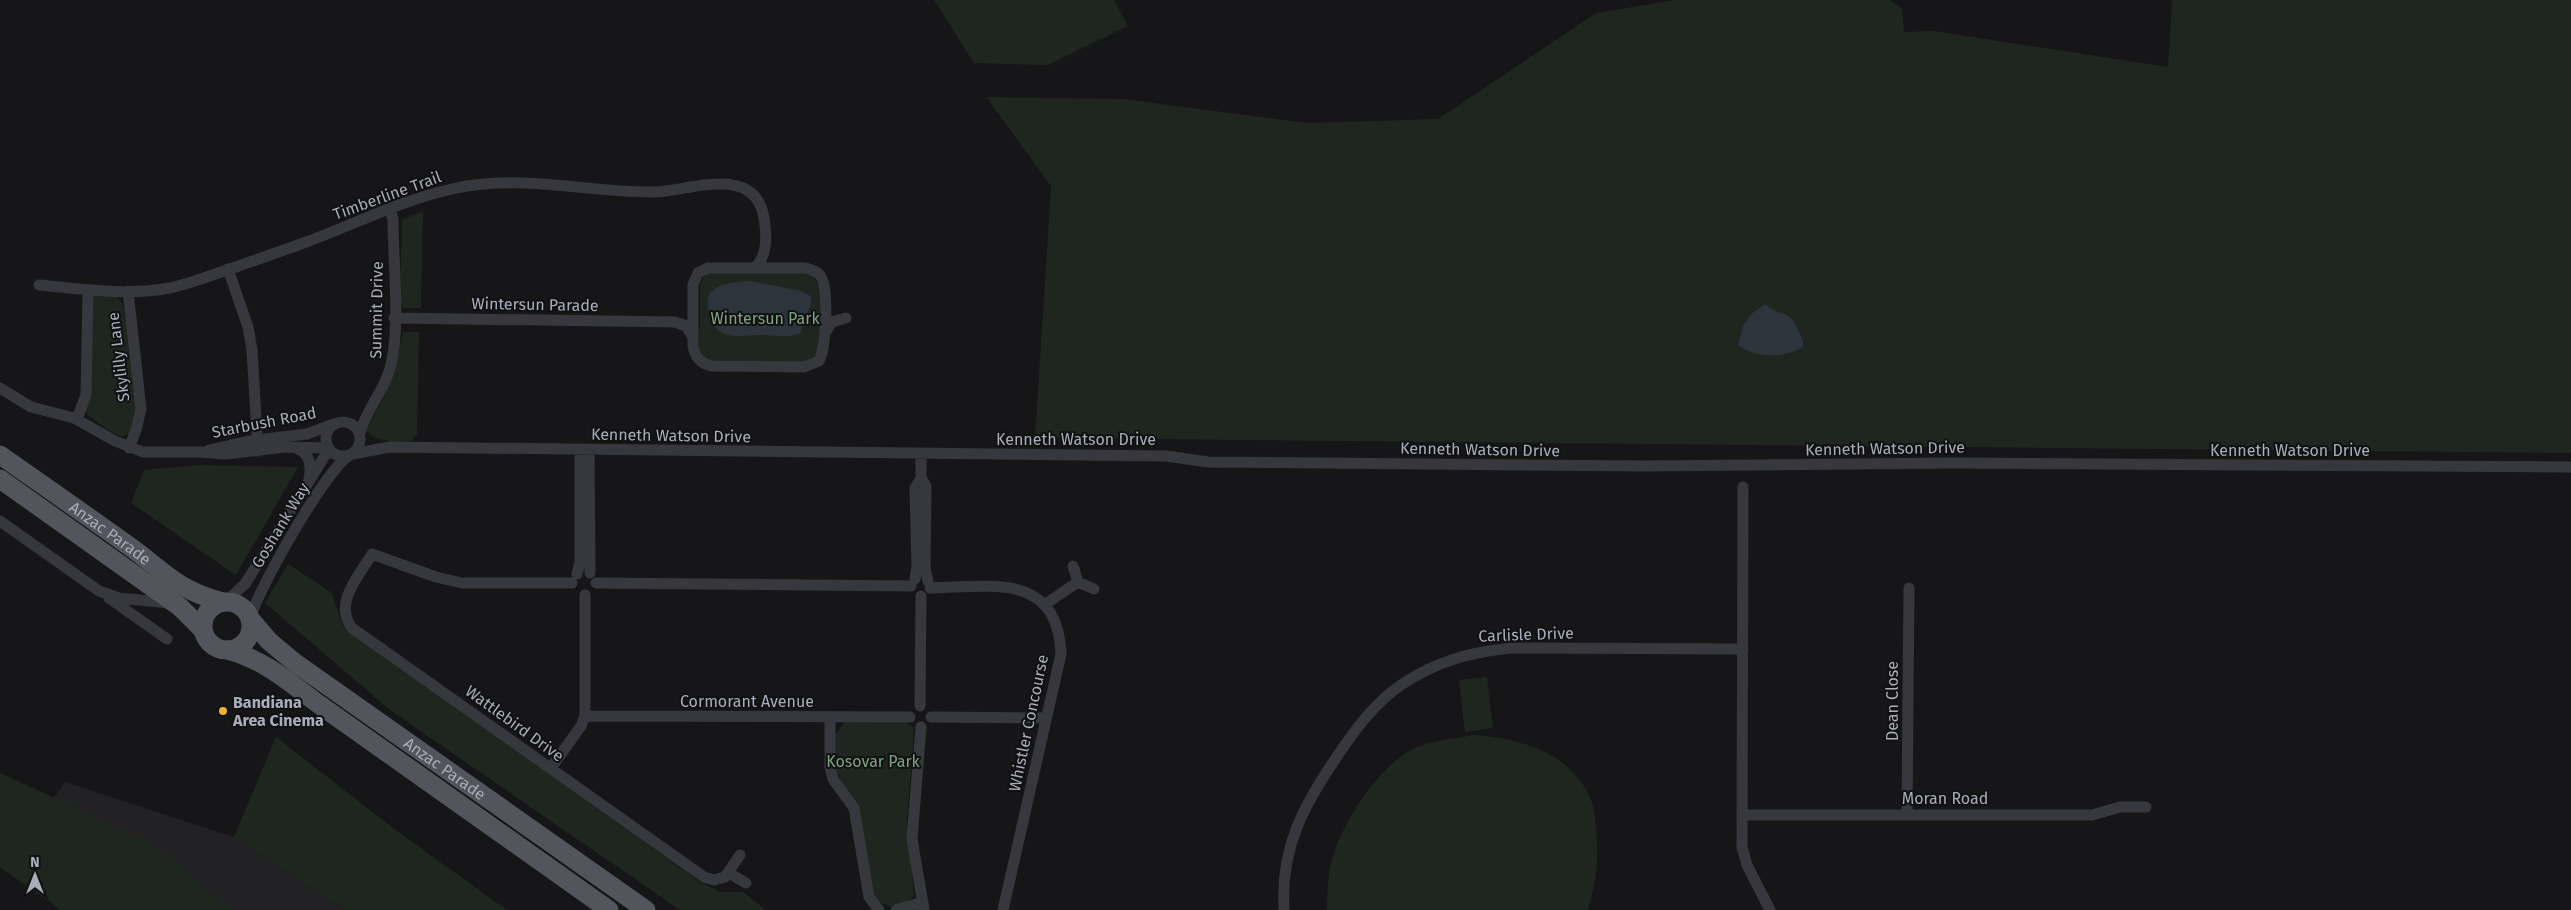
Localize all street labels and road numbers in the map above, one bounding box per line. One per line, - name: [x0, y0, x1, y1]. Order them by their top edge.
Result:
- street label: Timberline Trail: [330, 167, 444, 224]
- street label: Summit Drive: [366, 261, 387, 359]
- street label: Wintersun Parade: [471, 294, 599, 315]
- street label: Skylilly Lane: [104, 311, 133, 403]
- street label: Starbush Road: [210, 403, 318, 442]
- street label: Kenneth Watson Drive: [591, 425, 751, 446]
- street label: Kenneth Watson Drive: [996, 430, 1156, 449]
- street label: Kenneth Watson Drive: [1805, 438, 1965, 459]
- street label: Kenneth Watson Drive: [1400, 439, 1560, 460]
- street label: Kenneth Watson Drive: [2210, 441, 2370, 460]
- street label: Goshank Way: [248, 479, 313, 571]
- street label: Anzac Parade: [66, 498, 155, 569]
- street label: Carlisle Drive: [1478, 623, 1574, 646]
- street label: Whistler Concourse: [1005, 653, 1052, 793]
- street label: Dean Close: [1883, 661, 1902, 741]
- street label: Wattlebird Drive: [462, 681, 568, 766]
- street label: Cormorant Avenue: [680, 692, 814, 711]
- street label: Anzac Parade: [400, 733, 489, 804]
- street label: Moran Road: [1902, 789, 1988, 808]

